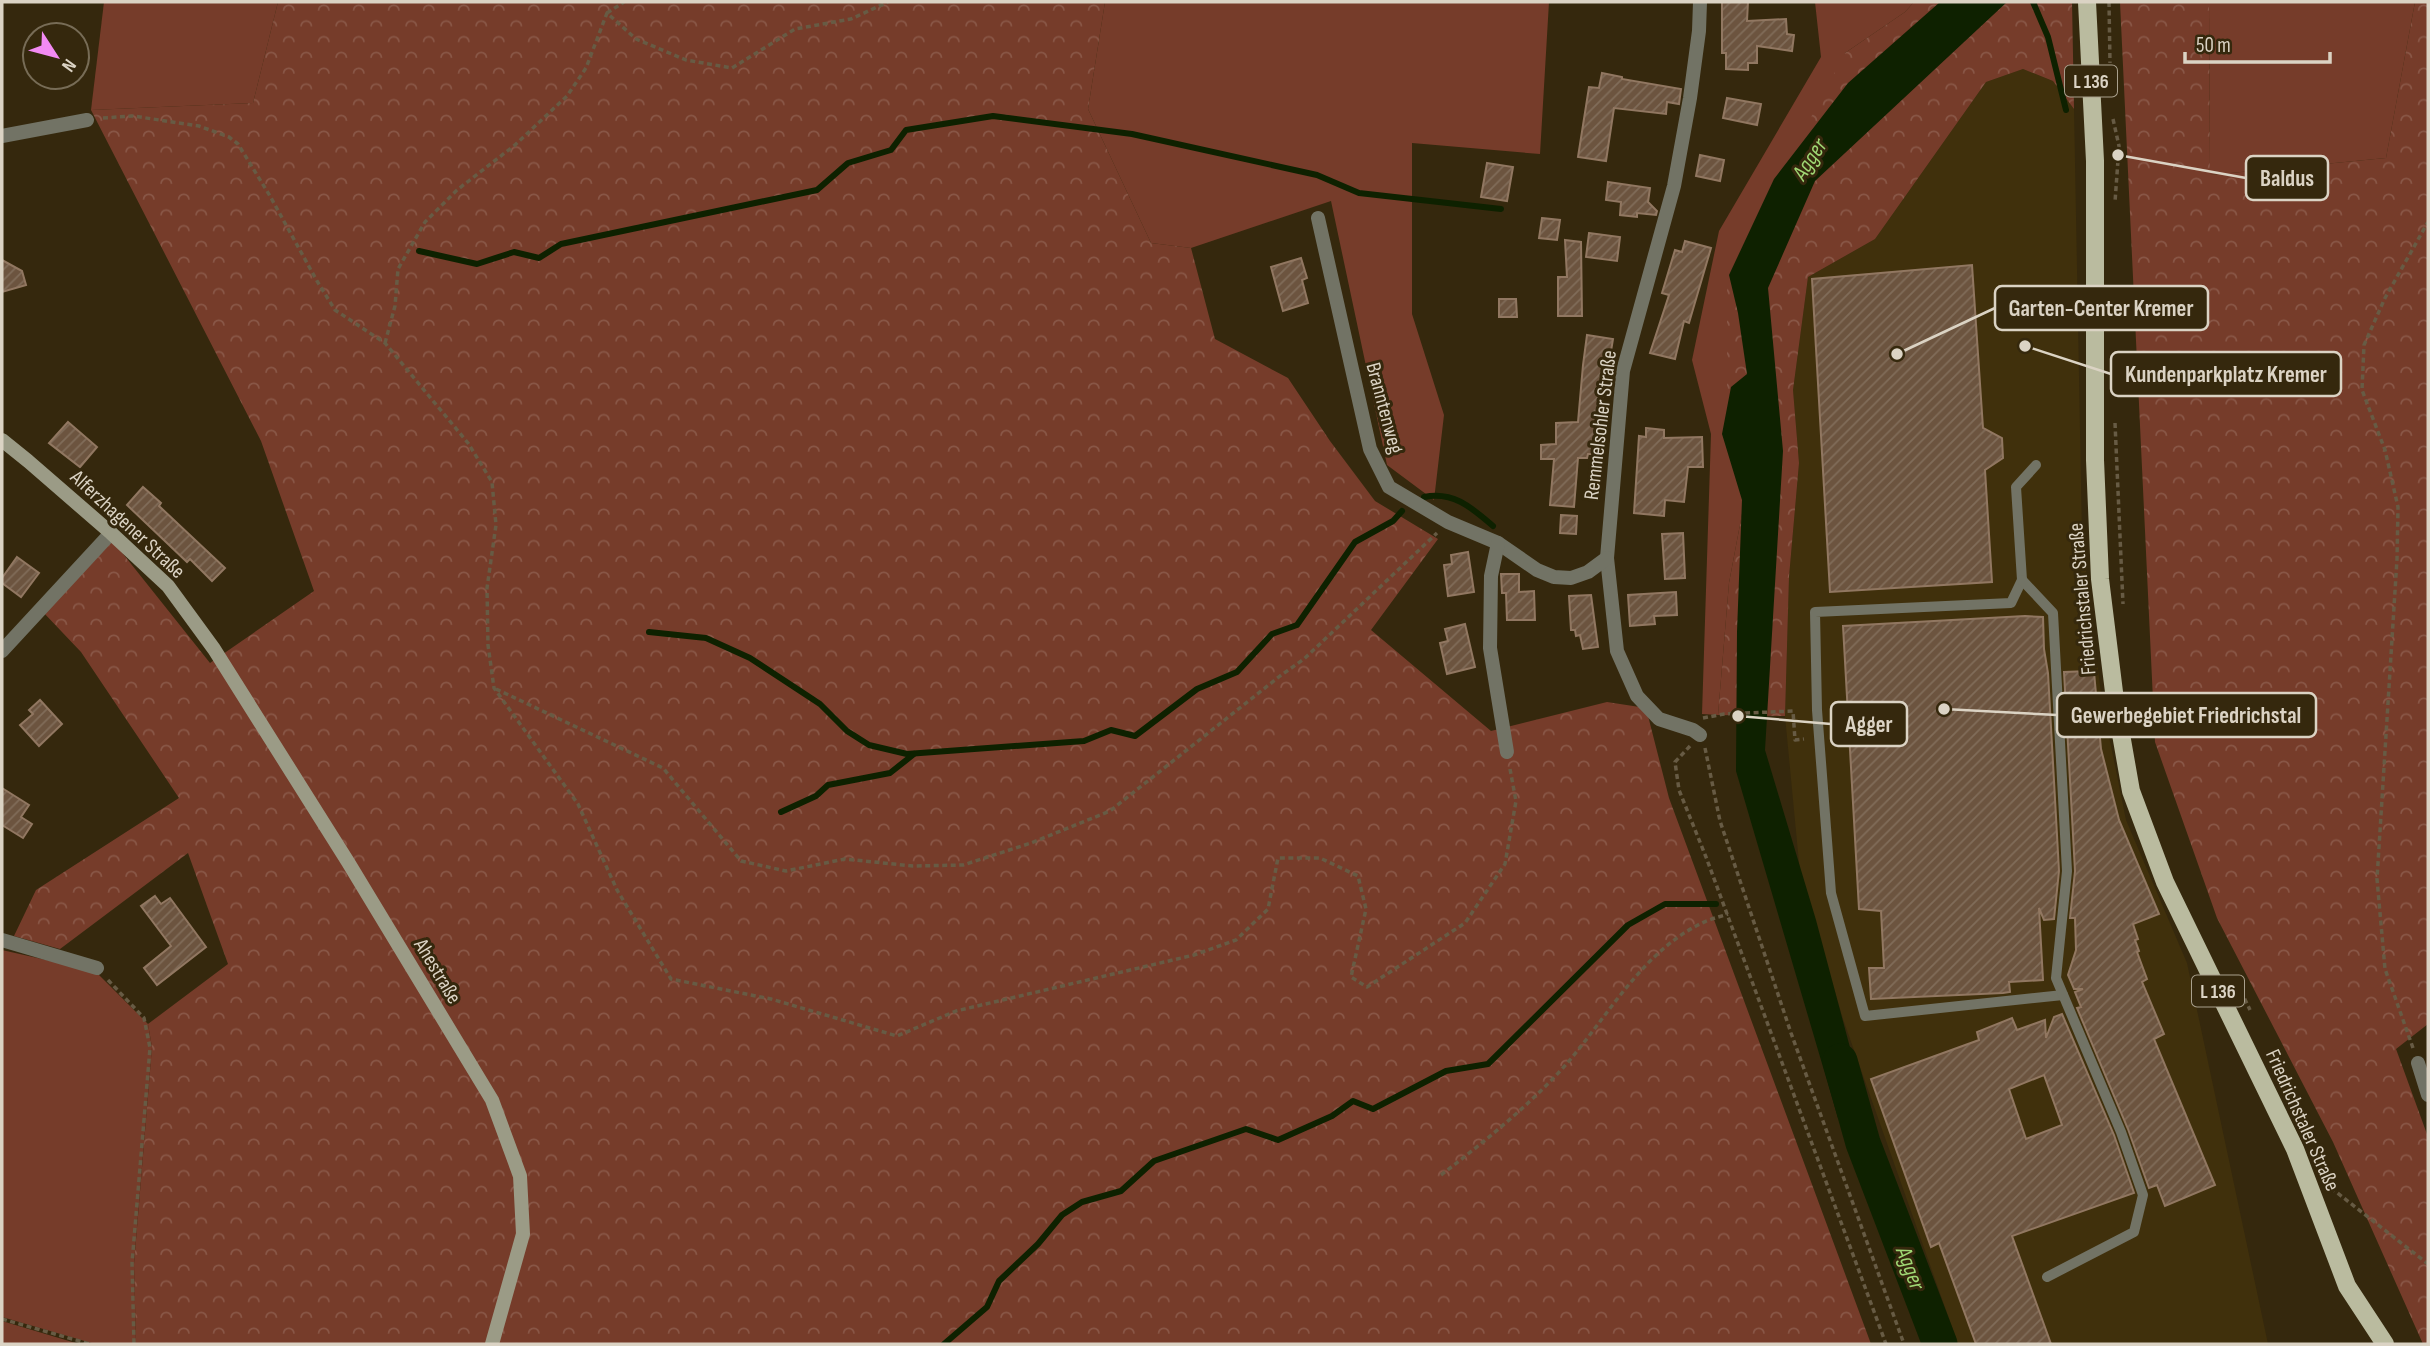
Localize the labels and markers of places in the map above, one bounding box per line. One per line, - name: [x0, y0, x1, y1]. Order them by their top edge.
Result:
- callout: Baldus: [2246, 156, 2328, 200]
- callout: Garten-Center Kremer: [1995, 286, 2208, 330]
- callout: Kundenparkplatz Kremer: [2111, 352, 2341, 396]
- callout: Gewerbegebiet Friedrichstal: [2057, 693, 2316, 737]
- callout: Agger: [1831, 702, 1907, 746]

